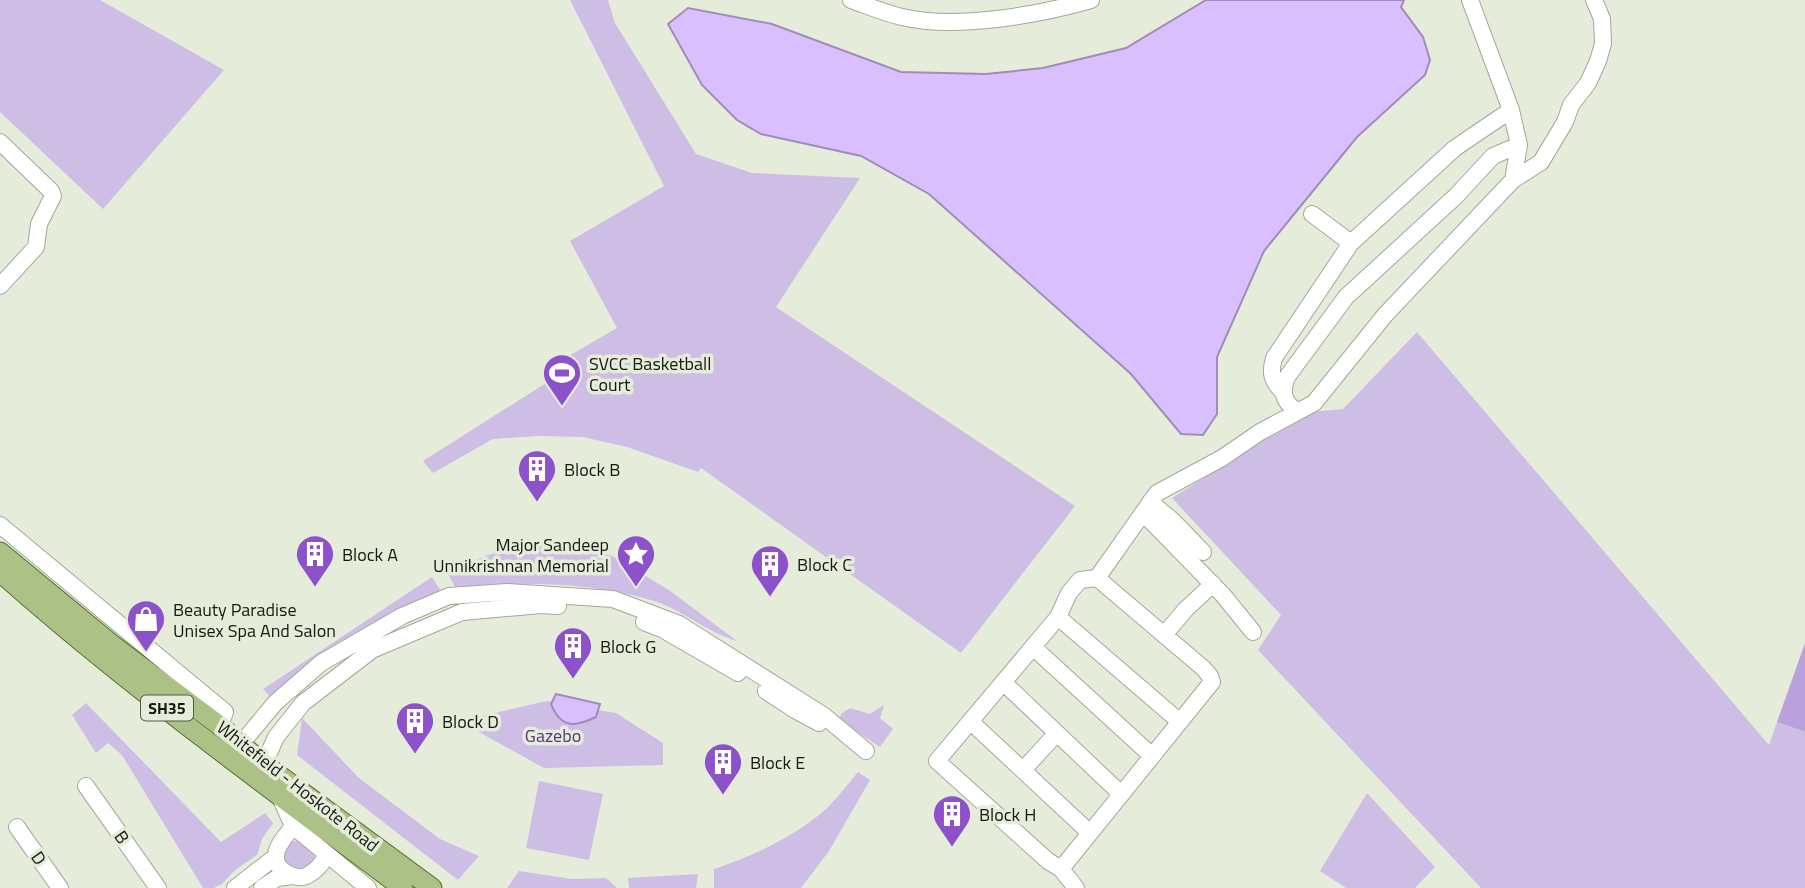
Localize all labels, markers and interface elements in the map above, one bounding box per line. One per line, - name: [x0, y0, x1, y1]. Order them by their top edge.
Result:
- place label: SVCC Basketball Court: [589, 350, 711, 398]
- sports icon: SVCC Basketball Court: [541, 352, 583, 407]
- building icon: Block B: [516, 448, 558, 503]
- place label: Block B: [564, 456, 620, 483]
- place label: Major Sandeep Unnikrishnan Memorial: [433, 531, 609, 579]
- building icon: Block A: [294, 533, 336, 588]
- place icon: Major Sandeep Unnikrishnan Memorial: [615, 533, 657, 588]
- place label: Block A: [342, 541, 398, 568]
- building icon: Block C: [749, 543, 791, 598]
- place label: Block C: [797, 551, 852, 578]
- place label: Beauty Paradise Unisex Spa And Salon: [173, 596, 336, 644]
- shop icon: Beauty Paradise Unisex Spa And Salon: [125, 598, 167, 653]
- building icon: Block G: [552, 625, 594, 680]
- place label: Block G: [600, 633, 656, 660]
- road number: SH35: [141, 695, 193, 720]
- building icon: Block D: [394, 700, 436, 755]
- place label: Block D: [442, 708, 499, 735]
- street label: Whitefield - Hoskote Road: [211, 714, 385, 858]
- park label: Gazebo: [525, 722, 581, 749]
- building icon: Block E: [702, 741, 744, 796]
- place label: Block E: [750, 749, 805, 776]
- building icon: Block H: [931, 793, 973, 848]
- place label: Block H: [979, 801, 1036, 828]
- street label: B: [108, 825, 136, 849]
- street label: D: [25, 845, 53, 871]

